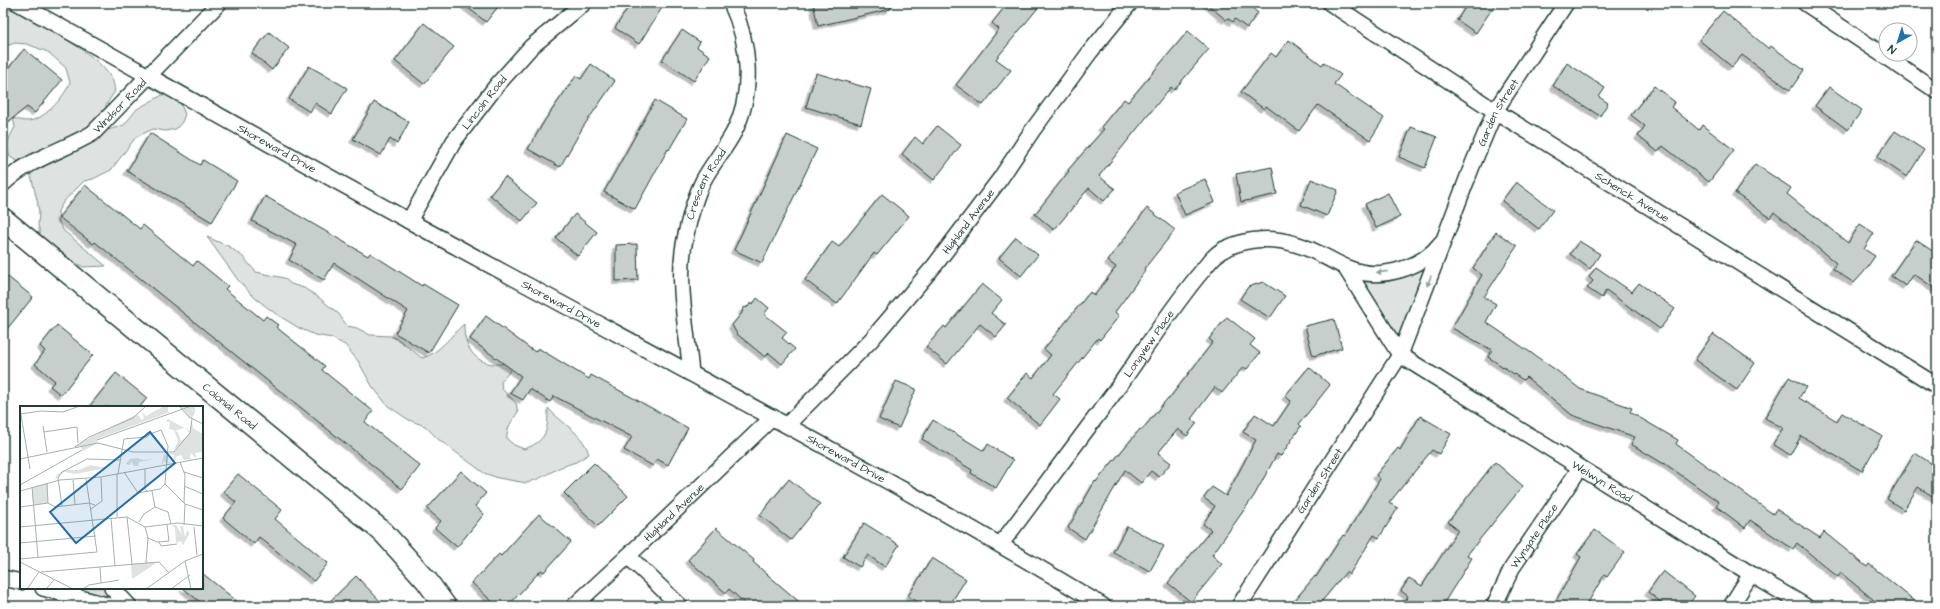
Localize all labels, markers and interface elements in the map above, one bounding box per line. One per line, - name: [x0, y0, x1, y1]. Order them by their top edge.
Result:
- north arrow: [1878, 22, 1918, 62]
- text: N: [1885, 41, 1899, 57]
- street label: Lincoln Road: [458, 71, 510, 132]
- street label: Windsor Road: [90, 75, 150, 136]
- street label: Garden Street: [1474, 75, 1522, 148]
- street label: Shoreward Drive: [235, 120, 319, 176]
- street label: Crescent Road: [682, 145, 730, 221]
- street label: Schenck Avenue: [1592, 168, 1672, 225]
- street label: Highland Avenue: [939, 185, 998, 257]
- one-way arrow: [1376, 269, 1388, 275]
- street label: Shoreward Drive: [519, 276, 604, 331]
- one-way arrow: [1425, 276, 1431, 288]
- street label: Longview Place: [1120, 307, 1177, 380]
- street label: Colonial Road: [200, 379, 260, 433]
- inset map: [20, 406, 203, 589]
- street label: Shoreward Drive: [804, 430, 888, 486]
- street label: Garden Street: [1293, 445, 1346, 516]
- street label: Welwyn Road: [1569, 457, 1635, 506]
- street label: Highland Avenue: [640, 480, 707, 545]
- street label: Wyngate Place: [1507, 500, 1561, 571]

